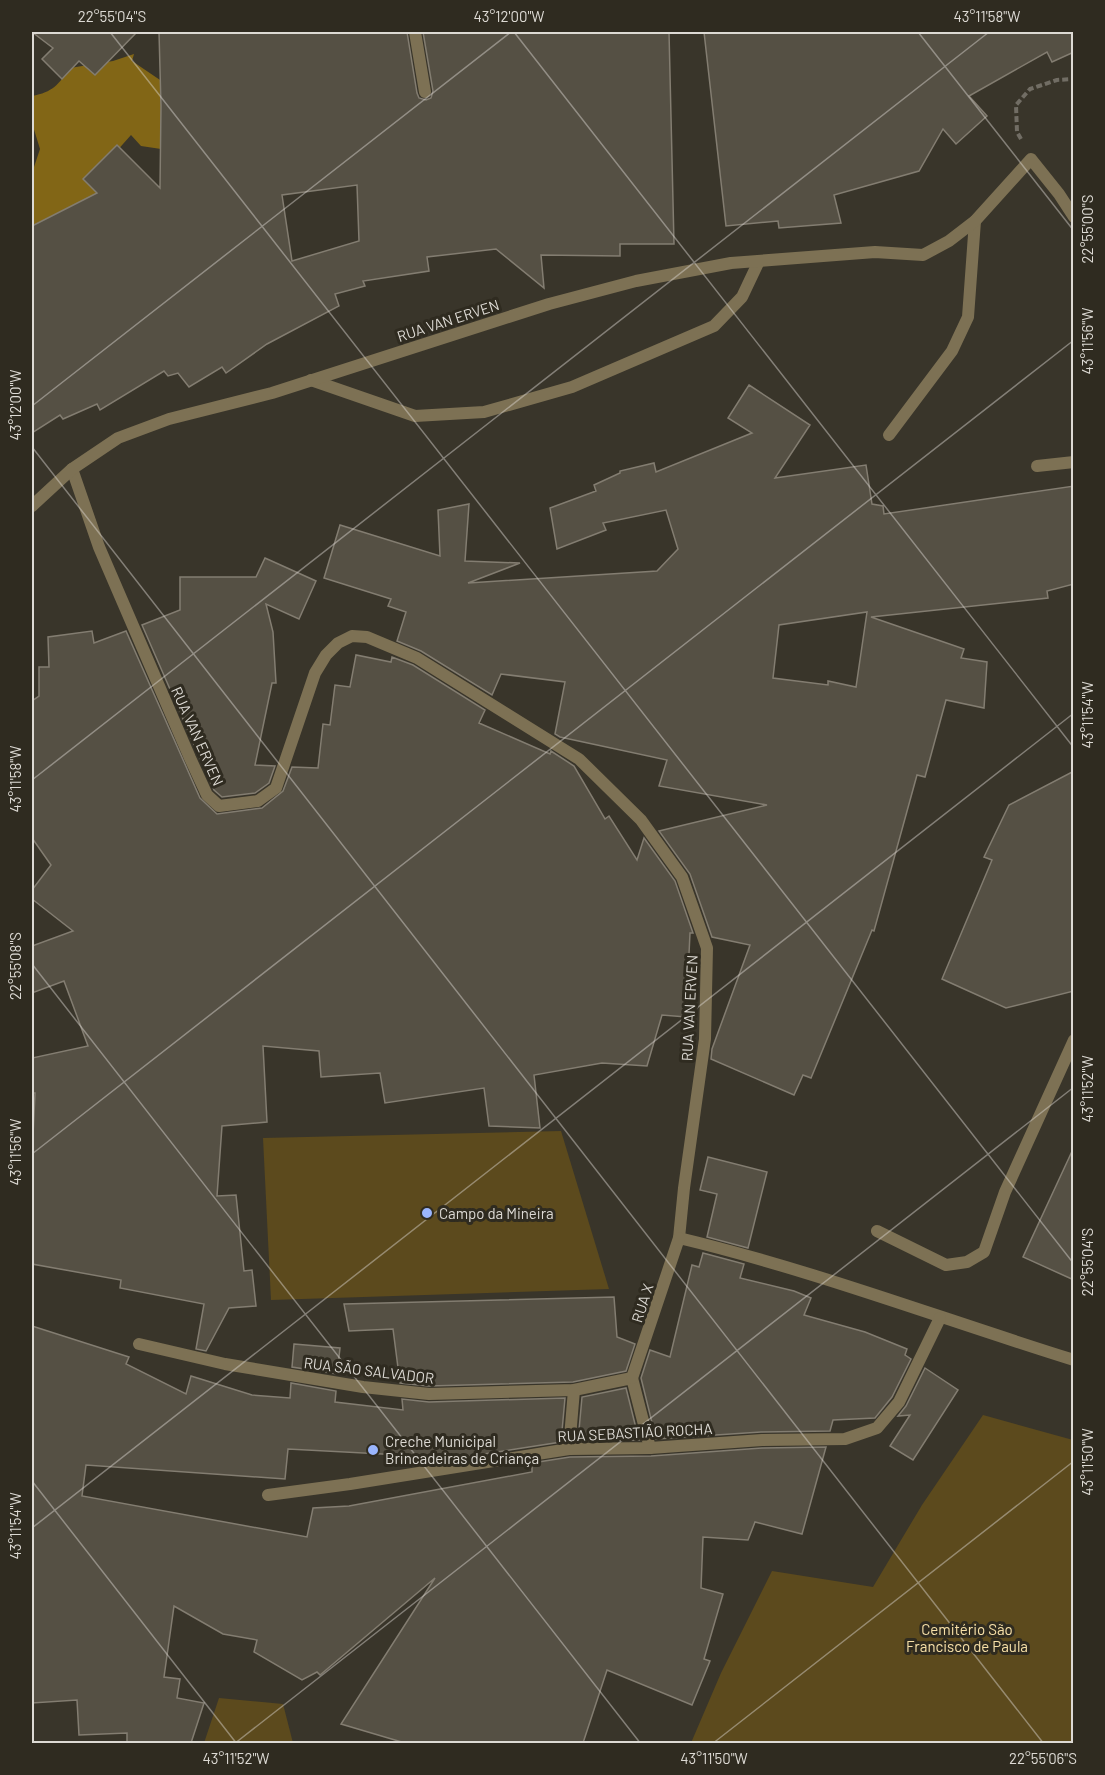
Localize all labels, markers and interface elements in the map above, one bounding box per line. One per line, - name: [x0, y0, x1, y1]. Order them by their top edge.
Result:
- text: 22°55'04"S: [78, 7, 146, 25]
- text: 43°12'00"W: [473, 7, 545, 25]
- text: 43°11'58"W: [954, 7, 1020, 25]
- text: 22°55'00"S: [1078, 195, 1096, 263]
- street label: RUA VAN ERVEN: [395, 295, 501, 345]
- text: 43°11'56"W: [1078, 308, 1096, 374]
- text: 43°12'00"W: [6, 369, 24, 441]
- text: 43°11'54"W: [1078, 681, 1096, 749]
- street label: RUA VAN ERVEN: [168, 684, 228, 788]
- text: 43°11'58"W: [6, 746, 24, 812]
- text: 22°55'08"S: [6, 932, 24, 1000]
- street label: RUA VAN ERVEN: [677, 954, 701, 1062]
- text: 43°11'52"W: [1078, 1055, 1096, 1123]
- text: 43°11'56"W: [6, 1119, 24, 1185]
- place label: Campo da Mineira: [439, 1204, 554, 1222]
- marker: Campo da Mineira: [420, 1206, 434, 1220]
- text: 22°55'04"S: [1078, 1228, 1096, 1296]
- street label: RUA X: [627, 1281, 657, 1325]
- street label: RUA SÃO SALVADOR: [303, 1353, 435, 1387]
- street label: RUA SEBASTIÃO ROCHA: [557, 1419, 713, 1445]
- text: 43°11'50"W: [1078, 1428, 1096, 1496]
- place label: Creche Municipal Brincadeiras de Criança: [385, 1432, 539, 1467]
- marker: Creche Municipal Brincadeiras de Criança: [366, 1443, 380, 1457]
- text: 43°11'54"W: [6, 1492, 24, 1560]
- park label: Cemitério São Francisco de Paula: [906, 1620, 1028, 1655]
- text: 43°11'52"W: [202, 1749, 270, 1767]
- text: 43°11'50"W: [680, 1749, 748, 1767]
- text: 22°55'06"S: [1009, 1749, 1077, 1767]

